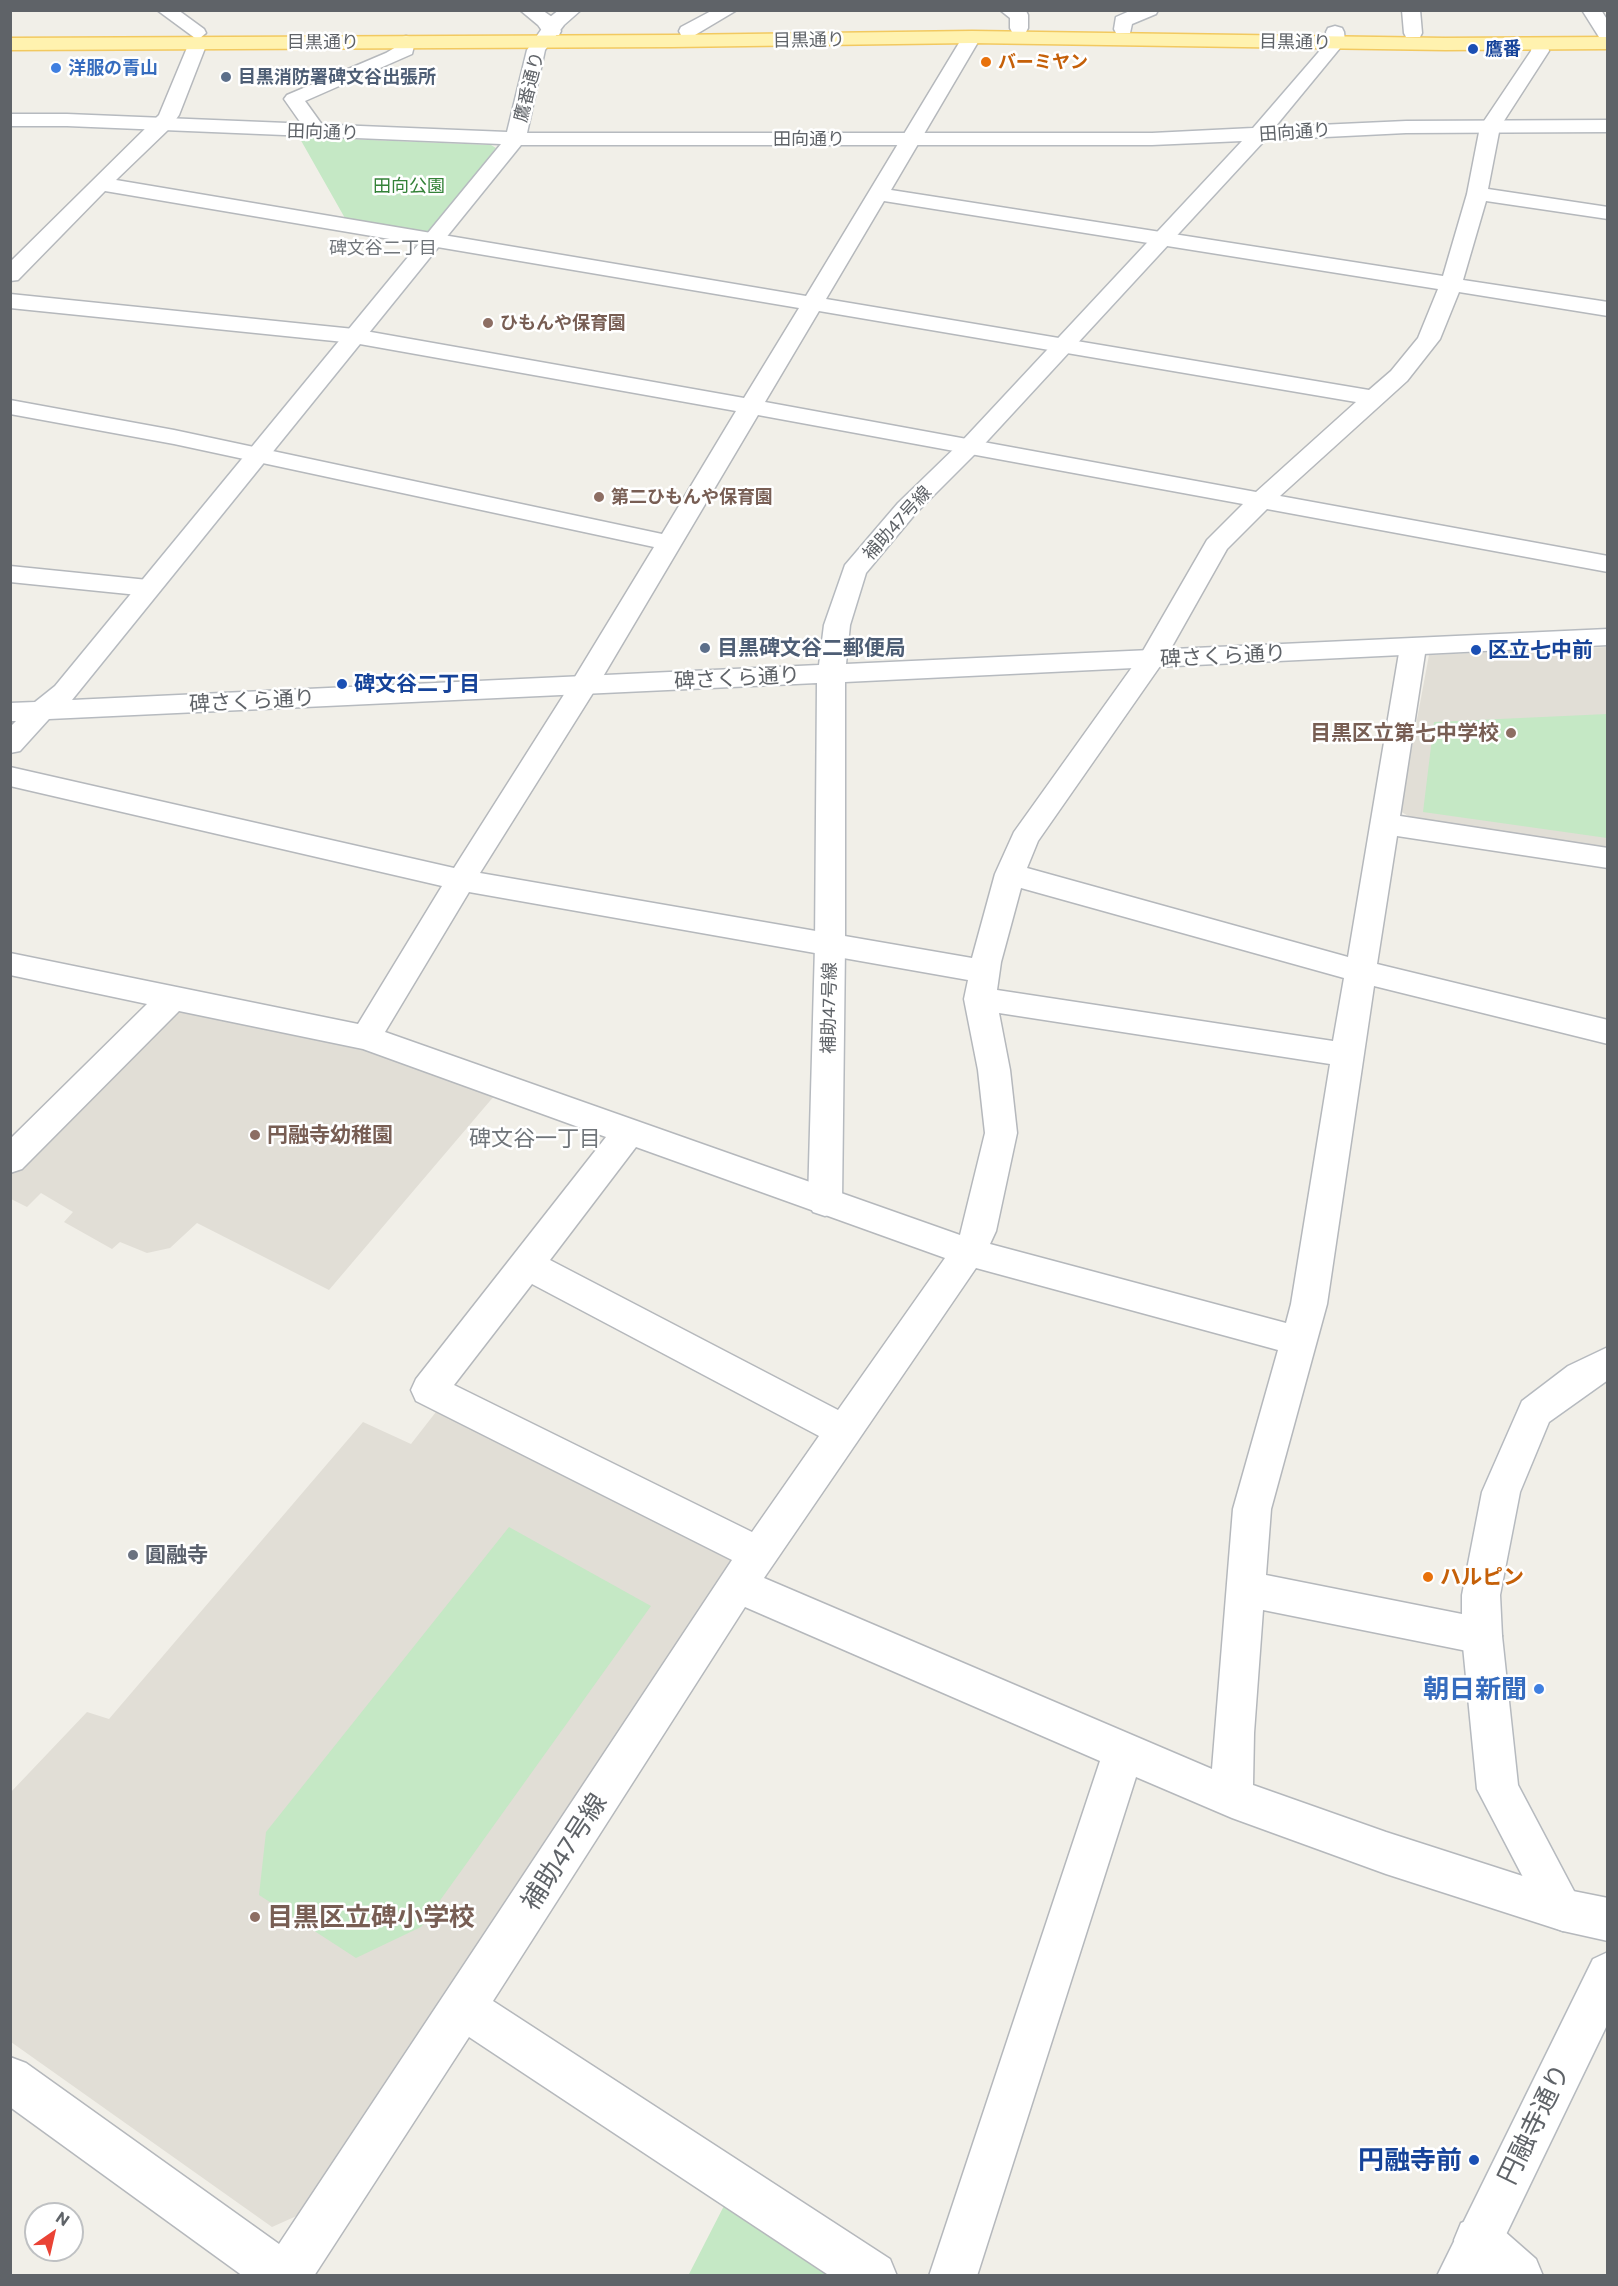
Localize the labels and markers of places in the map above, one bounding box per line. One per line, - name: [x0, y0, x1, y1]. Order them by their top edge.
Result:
- place label: 鷹番: [1485, 38, 1521, 60]
- marker: 鷹番: [1466, 42, 1480, 56]
- place label: バーミヤン: [998, 51, 1088, 73]
- marker: バーミヤン: [979, 55, 993, 69]
- place label: 洋服の青山: [68, 57, 158, 79]
- marker: 洋服の青山: [49, 61, 63, 75]
- place label: 目黒消防署碑文谷出張所: [238, 66, 436, 88]
- marker: 目黒消防署碑文谷出張所: [219, 70, 233, 84]
- place label: ひもんや保育園: [500, 312, 626, 334]
- marker: ひもんや保育園: [481, 316, 495, 330]
- place label: 第二ひもんや保育園: [611, 486, 773, 508]
- marker: 第二ひもんや保育園: [592, 490, 606, 504]
- place label: 目黒碑文谷二郵便局: [717, 635, 906, 661]
- place label: 区立七中前: [1488, 637, 1593, 663]
- marker: 目黒碑文谷二郵便局: [698, 641, 712, 655]
- marker: 区立七中前: [1469, 643, 1483, 657]
- place label: 碑文谷二丁目: [354, 671, 480, 697]
- marker: 碑文谷二丁目: [335, 677, 349, 691]
- place label: 目黒区立第七中学校: [1310, 720, 1499, 746]
- marker: 目黒区立第七中学校: [1504, 726, 1518, 740]
- place label: 円融寺幼稚園: [267, 1122, 393, 1148]
- marker: 円融寺幼稚園: [248, 1128, 262, 1142]
- place label: 圓融寺: [145, 1542, 208, 1568]
- marker: 圓融寺: [126, 1548, 140, 1562]
- place label: ハルピン: [1440, 1564, 1524, 1590]
- marker: ハルピン: [1421, 1570, 1435, 1584]
- place label: 朝日新聞: [1423, 1673, 1527, 1705]
- marker: 朝日新聞: [1532, 1682, 1546, 1696]
- place label: 目黒区立碑小学校: [267, 1901, 475, 1933]
- marker: 目黒区立碑小学校: [248, 1910, 262, 1924]
- place label: 円融寺前: [1358, 2144, 1462, 2176]
- marker: 円融寺前: [1467, 2153, 1481, 2167]

